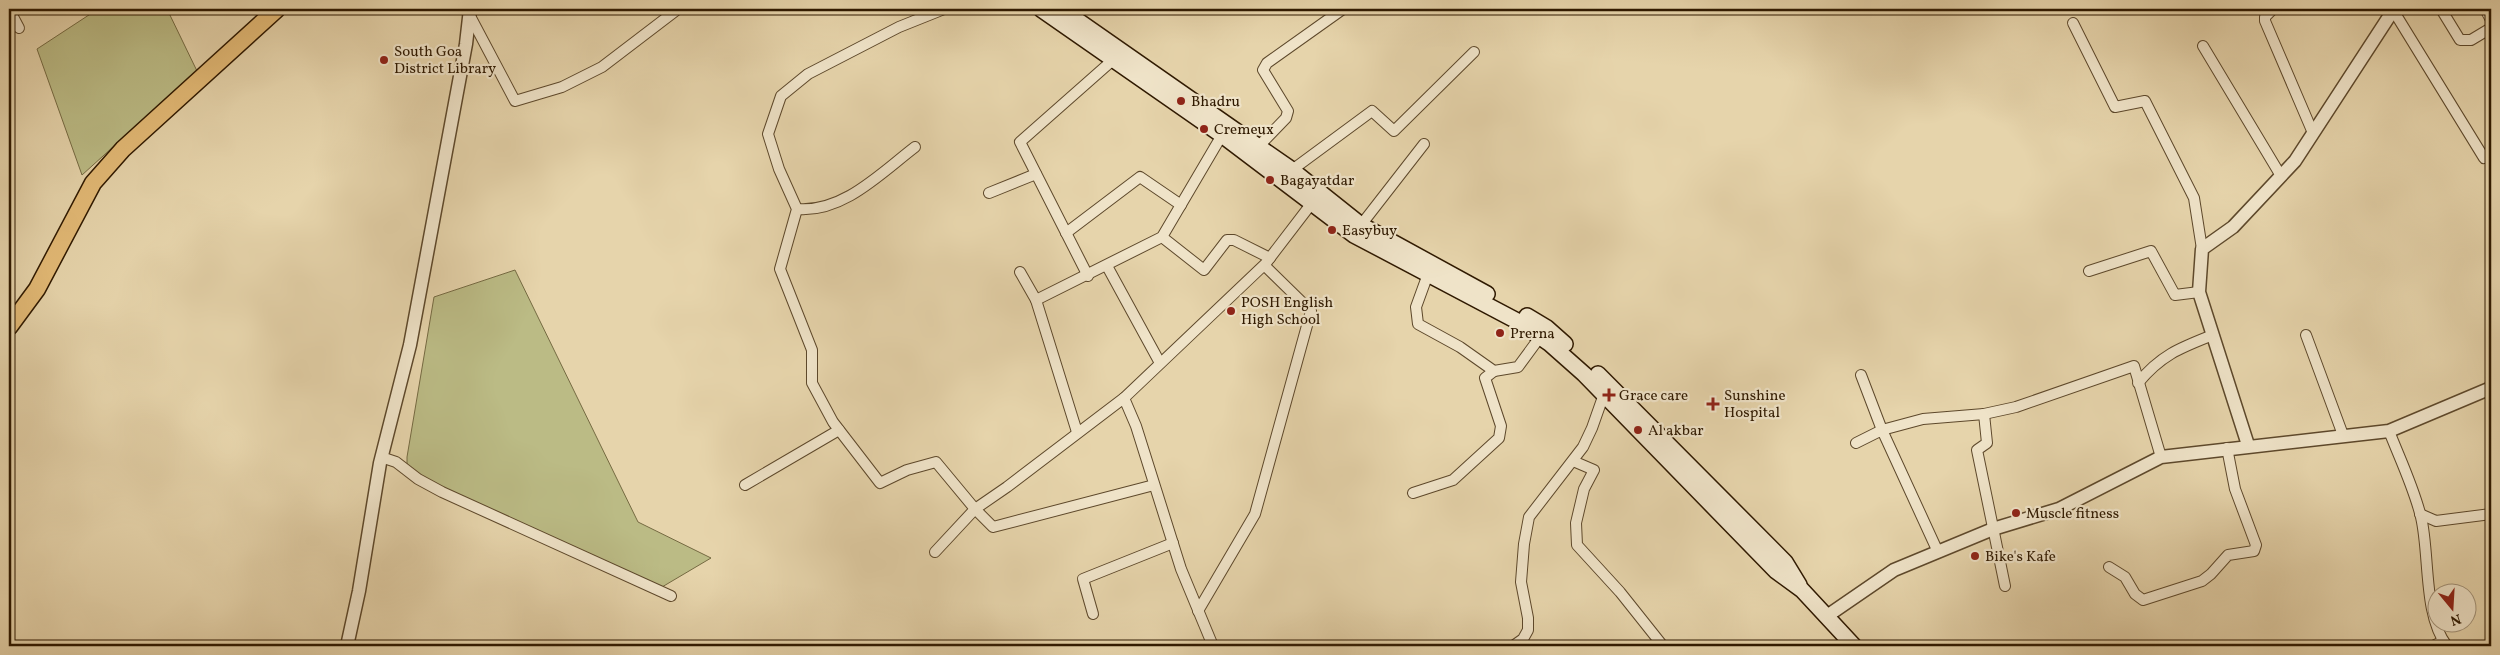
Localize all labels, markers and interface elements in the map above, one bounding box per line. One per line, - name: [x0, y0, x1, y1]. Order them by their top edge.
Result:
- place label: South Goa District Library: [394, 42, 496, 80]
- marker: South Goa District Library: [378, 54, 390, 66]
- place label: Bhadru: [1191, 92, 1240, 113]
- marker: Bhadru: [1175, 95, 1187, 107]
- place label: Cremeux: [1214, 120, 1274, 141]
- marker: Cremeux: [1198, 123, 1210, 135]
- place label: Bagayatdar: [1280, 171, 1354, 192]
- marker: Bagayatdar: [1264, 174, 1276, 186]
- place label: Easybuy: [1342, 221, 1397, 242]
- marker: Easybuy: [1326, 224, 1338, 236]
- place label: POSH English High School: [1241, 293, 1333, 331]
- marker: POSH English High School: [1225, 305, 1237, 317]
- place label: Prerna: [1510, 324, 1555, 345]
- marker: Prerna: [1494, 327, 1506, 339]
- place label: Grace care: [1619, 386, 1688, 407]
- place label: Sunshine Hospital: [1724, 386, 1786, 424]
- marker: Grace care: [1603, 389, 1615, 401]
- marker: Sunshine Hospital: [1706, 397, 1720, 411]
- place label: Al akbar: [1648, 421, 1704, 442]
- marker: Al akbar: [1632, 424, 1644, 436]
- place label: Muscle fitness: [2026, 504, 2119, 525]
- marker: Muscle fitness: [2010, 507, 2022, 519]
- place label: Bike's Kafe: [1985, 547, 2056, 568]
- marker: Bike's Kafe: [1969, 550, 1981, 562]
- north arrow: [2428, 582, 2478, 632]
- text: N: [2448, 608, 2463, 630]

